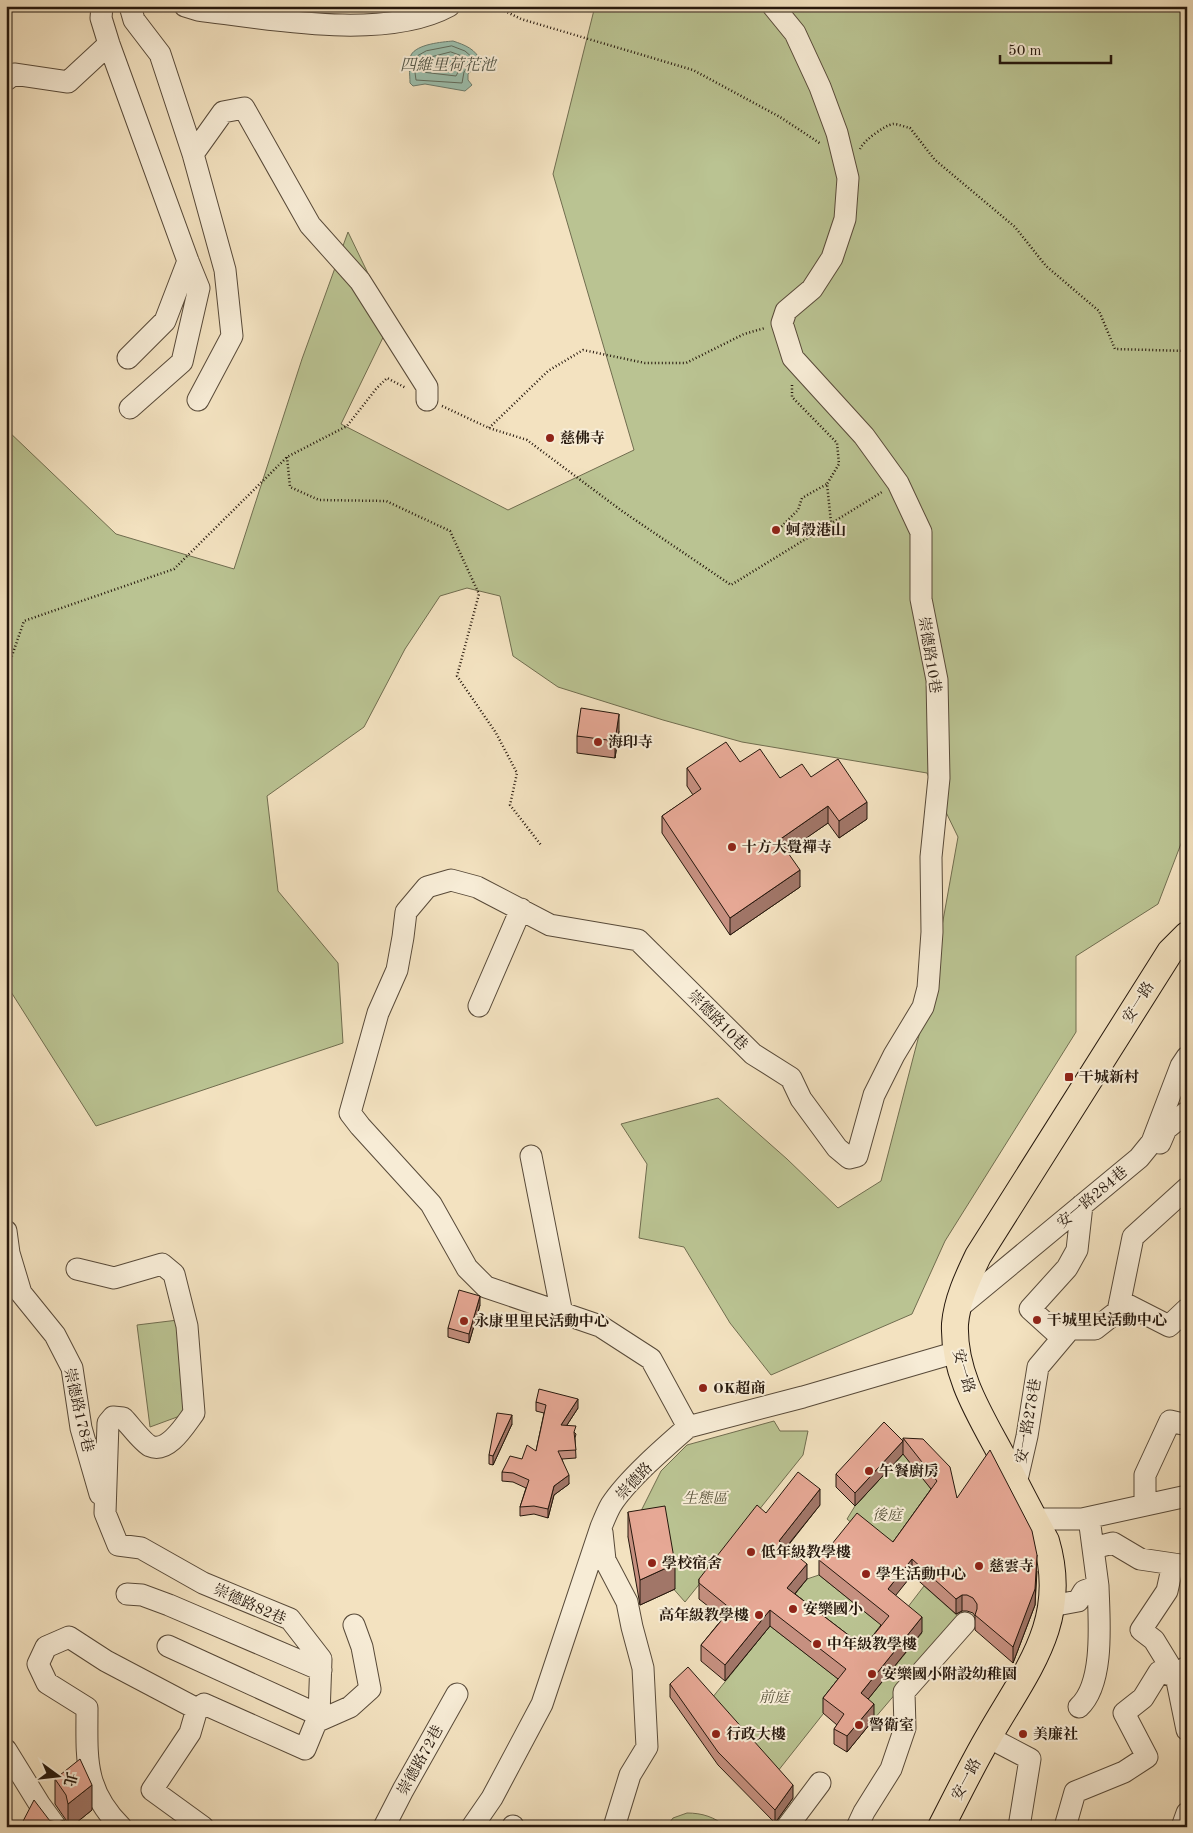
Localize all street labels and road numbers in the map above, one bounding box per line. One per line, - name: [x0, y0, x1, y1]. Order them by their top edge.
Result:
- street label: 崇德路10巷: [915, 616, 944, 695]
- street label: 安一路: [1119, 979, 1158, 1026]
- street label: 崇德路10巷: [684, 987, 751, 1054]
- street label: 安一路284巷: [1054, 1163, 1131, 1232]
- street label: 安一路: [949, 1347, 978, 1395]
- street label: 崇德路178巷: [61, 1366, 96, 1454]
- street label: 安一路278巷: [1013, 1377, 1044, 1465]
- street label: 崇德路: [613, 1459, 656, 1504]
- street label: 崇德路82巷: [211, 1581, 289, 1628]
- street label: 崇德路72巷: [394, 1722, 447, 1798]
- street label: 安一路: [948, 1755, 985, 1803]

